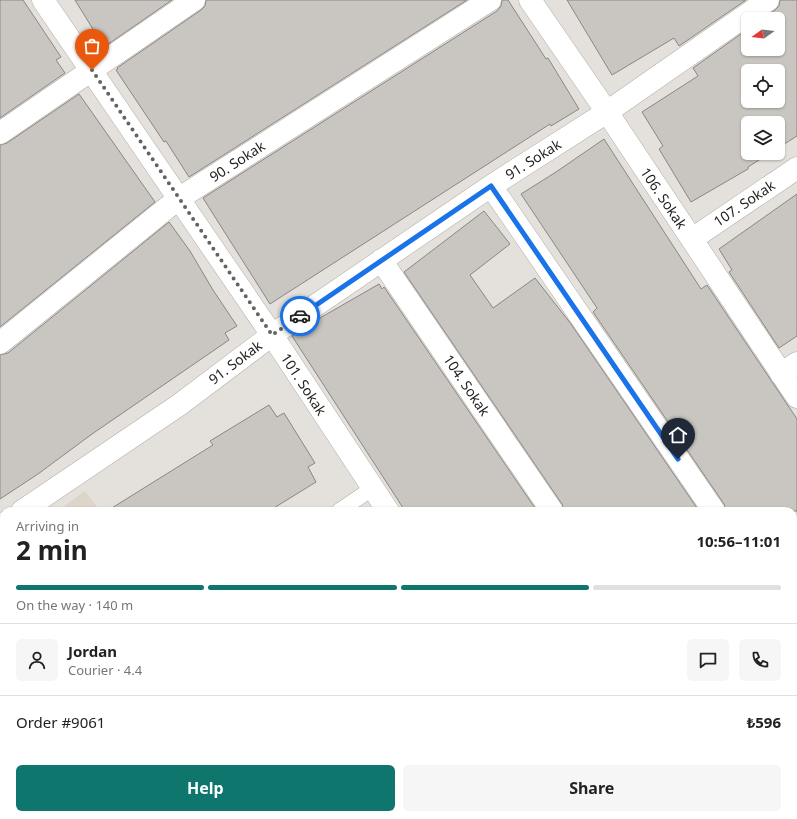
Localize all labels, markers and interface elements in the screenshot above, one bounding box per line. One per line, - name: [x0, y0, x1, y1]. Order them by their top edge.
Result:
- north arrow: [741, 12, 785, 56]
- map controls: [741, 12, 785, 160]
- pin: [75, 29, 109, 70]
- icon: bag: [81, 35, 103, 57]
- button: locate: [741, 64, 785, 108]
- button: layers: [741, 116, 785, 160]
- street label: 91. Sokak: [502, 134, 565, 184]
- street label: 90. Sokak: [206, 136, 269, 186]
- street label: 106. Sokak: [636, 164, 692, 233]
- street label: 107. Sokak: [710, 175, 779, 231]
- courier: [280, 296, 320, 336]
- icon: car: [289, 305, 311, 327]
- street label: 91. Sokak: [204, 335, 266, 388]
- street label: 101. Sokak: [277, 349, 331, 419]
- street label: 104. Sokak: [439, 351, 495, 420]
- pin: [661, 418, 695, 459]
- icon: home: [667, 424, 689, 446]
- text: Arriving in: [16, 517, 79, 535]
- text: 10:56–11:01: [696, 531, 781, 551]
- text: 2 min: [16, 532, 88, 568]
- text: On the way · 140 m: [16, 596, 133, 614]
- button: person: [16, 639, 58, 681]
- button: chat: [687, 639, 729, 681]
- button: phone: [739, 639, 781, 681]
- text: Jordan: [68, 641, 117, 661]
- text: Courier · 4.4: [68, 661, 142, 679]
- text: Order #9061: [16, 712, 105, 732]
- text: ₺596: [747, 712, 781, 732]
- button: Help: [16, 765, 395, 811]
- button: Share: [403, 765, 781, 811]

